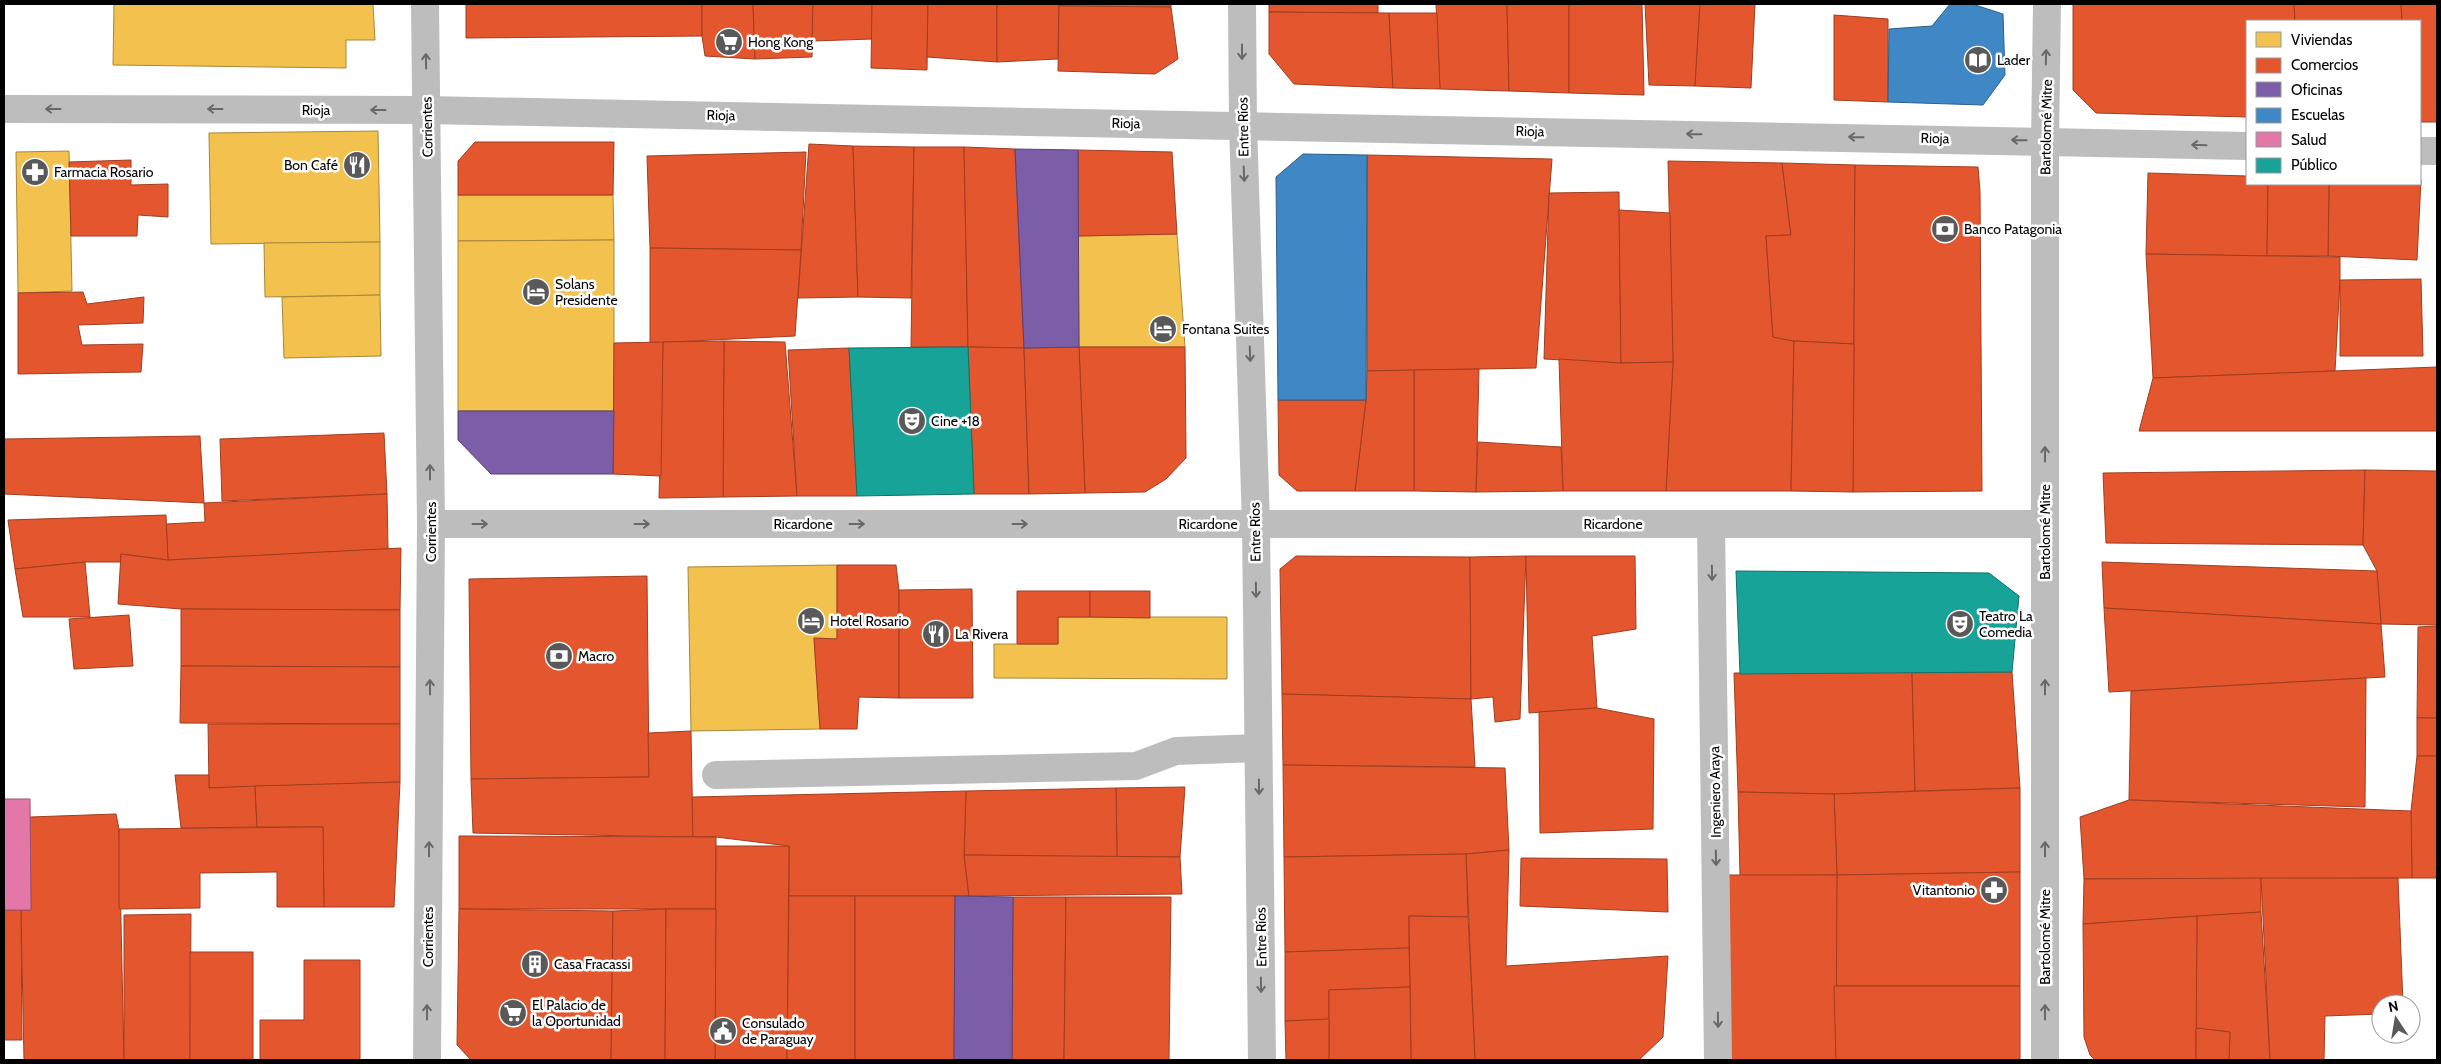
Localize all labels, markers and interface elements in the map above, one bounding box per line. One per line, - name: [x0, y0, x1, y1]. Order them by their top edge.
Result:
- legend: [2246, 20, 2421, 185]
- supermarket icon: Hong Kong: [714, 27, 744, 57]
- text: Viviendas: [2291, 31, 2352, 49]
- place label: Hong Kong: [748, 33, 814, 51]
- one-way arrow: [1237, 44, 1247, 60]
- library icon: Lader: [1963, 45, 1993, 75]
- one-way arrow: [2041, 49, 2051, 66]
- place label: Lader: [1997, 51, 2031, 69]
- one-way arrow: [421, 53, 431, 70]
- text: Comercios: [2291, 56, 2358, 74]
- street label: Bartolomé Mitre: [2036, 79, 2056, 175]
- text: Oficinas: [2291, 81, 2342, 99]
- street label: Corrientes: [417, 96, 437, 157]
- street label: Entre Ríos: [1233, 97, 1253, 157]
- street label: Rioja: [302, 101, 331, 119]
- one-way arrow: [45, 104, 61, 114]
- one-way arrow: [207, 105, 223, 114]
- one-way arrow: [370, 105, 386, 115]
- street label: Rioja: [706, 106, 736, 124]
- text: Escuelas: [2291, 106, 2345, 124]
- street label: Rioja: [1111, 114, 1141, 132]
- street label: Rioja: [1515, 122, 1545, 140]
- one-way arrow: [1686, 129, 1702, 139]
- street label: Rioja: [1920, 129, 1950, 147]
- text: Salud: [2291, 131, 2327, 149]
- one-way arrow: [1848, 132, 1864, 142]
- one-way arrow: [2011, 135, 2027, 145]
- one-way arrow: [2191, 140, 2207, 149]
- restaurant icon: Bon Café: [342, 150, 372, 180]
- place label: Bon Café: [284, 156, 338, 174]
- text: Público: [2291, 156, 2337, 174]
- pharmacy icon: Farmacia Rosario: [20, 157, 50, 187]
- place label: Farmacia Rosario: [54, 163, 154, 181]
- one-way arrow: [1240, 166, 1249, 182]
- bank icon: Banco Patagonia: [1930, 214, 1960, 244]
- place label: Banco Patagonia: [1964, 220, 2062, 238]
- place label: Solans Presidente: [555, 275, 618, 309]
- hotel icon: Solans Presidente: [521, 277, 551, 307]
- hotel icon: Fontana Suites: [1148, 314, 1178, 344]
- place label: Fontana Suites: [1182, 320, 1269, 338]
- one-way arrow: [1245, 346, 1255, 362]
- theatre icon: Cine +18: [897, 406, 927, 436]
- place label: Cine +18: [931, 412, 980, 430]
- one-way arrow: [2040, 446, 2050, 462]
- one-way arrow: [425, 464, 435, 480]
- street label: Bartolomé Mitre: [2036, 484, 2054, 580]
- street label: Corrientes: [422, 502, 440, 562]
- street label: Entre Ríos: [1245, 502, 1265, 562]
- street label: Ricardone: [773, 515, 833, 533]
- street label: Ricardone: [1178, 515, 1238, 533]
- street label: Ricardone: [1583, 515, 1643, 533]
- one-way arrow: [471, 519, 487, 529]
- one-way arrow: [634, 519, 650, 529]
- one-way arrow: [848, 519, 865, 529]
- one-way arrow: [1011, 519, 1027, 529]
- one-way arrow: [1707, 564, 1717, 580]
- one-way arrow: [1251, 582, 1261, 598]
- hotel icon: Hotel Rosario: [796, 606, 826, 636]
- place label: Teatro La Comedia: [1979, 607, 2033, 641]
- theatre icon: Teatro La Comedia: [1945, 609, 1975, 639]
- place label: Hotel Rosario: [830, 612, 909, 630]
- restaurant icon: La Rivera: [921, 619, 951, 649]
- place label: La Rivera: [955, 625, 1008, 643]
- bank icon: Macro: [544, 641, 574, 671]
- place label: Macro: [578, 647, 615, 665]
- one-way arrow: [425, 679, 435, 695]
- one-way arrow: [2040, 679, 2050, 695]
- street label: Ingeniero Araya: [1705, 746, 1725, 838]
- one-way arrow: [1254, 779, 1264, 795]
- one-way arrow: [424, 841, 433, 857]
- one-way arrow: [2040, 841, 2050, 858]
- one-way arrow: [1711, 849, 1720, 865]
- pharmacy icon: Vitantonio: [1979, 875, 2009, 905]
- place label: Vitantonio: [1913, 881, 1975, 899]
- street label: Bartolomé Mitre: [2036, 889, 2054, 985]
- street label: Corrientes: [419, 907, 437, 967]
- street label: Entre Ríos: [1251, 907, 1271, 967]
- building icon: Casa Fracassi: [520, 949, 550, 979]
- place label: Casa Fracassi: [554, 955, 630, 973]
- one-way arrow: [1256, 976, 1266, 993]
- north arrow: [2371, 994, 2421, 1044]
- place label: El Palacio de la Oportunidad: [532, 996, 621, 1030]
- text: N: [2387, 996, 2400, 1016]
- supermarket icon: El Palacio de la Oportunidad: [498, 998, 528, 1028]
- one-way arrow: [422, 1004, 432, 1020]
- one-way arrow: [2040, 1004, 2050, 1020]
- one-way arrow: [1713, 1012, 1723, 1028]
- place label: Consulado de Paraguay: [742, 1014, 813, 1048]
- public building icon: Consulado de Paraguay: [708, 1016, 738, 1046]

